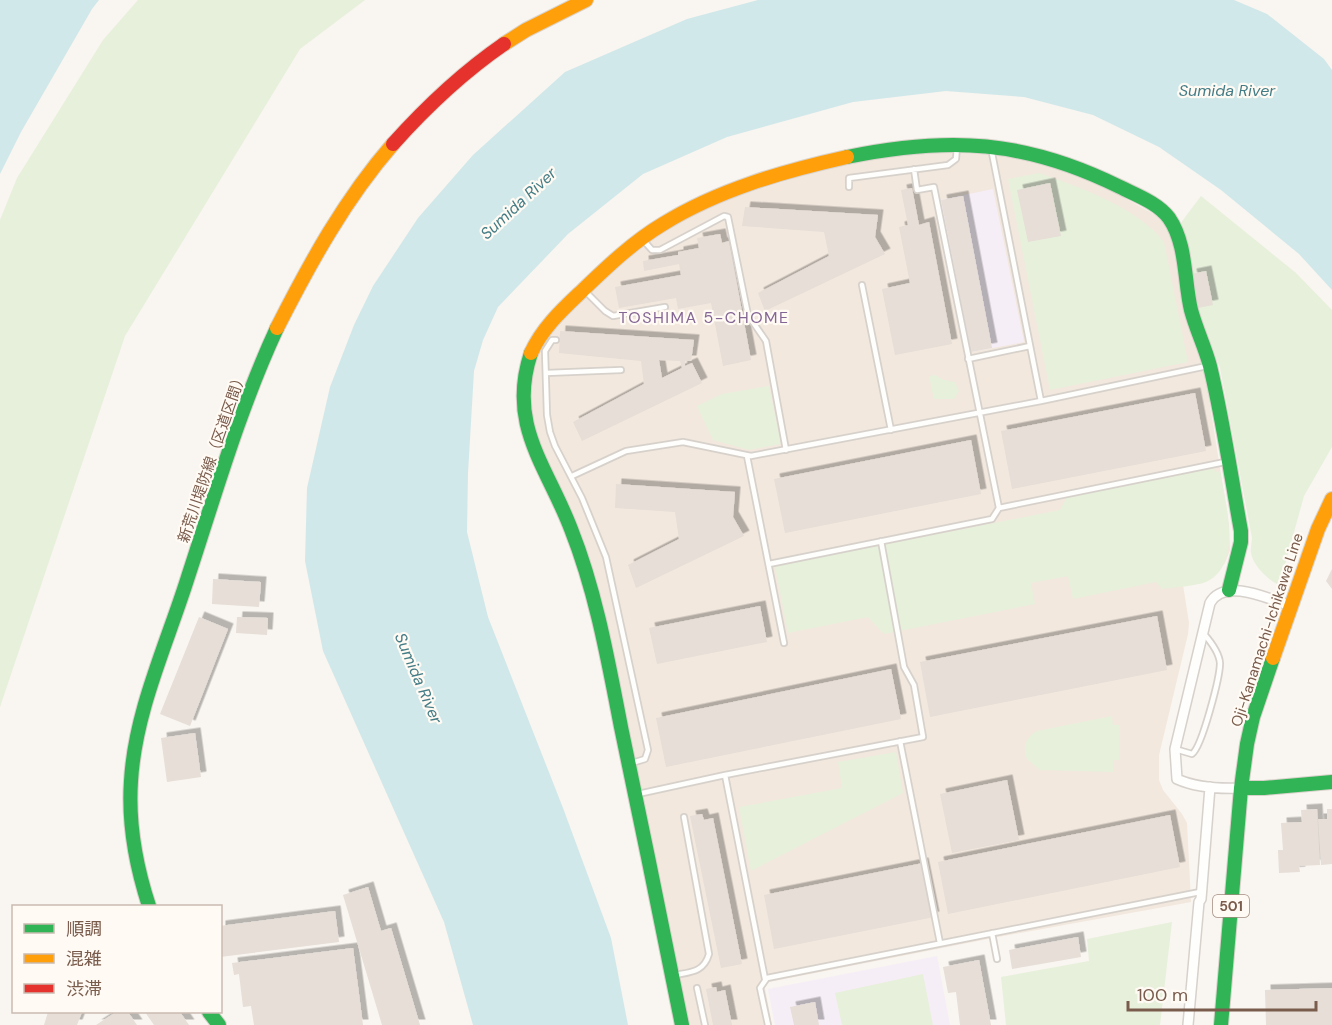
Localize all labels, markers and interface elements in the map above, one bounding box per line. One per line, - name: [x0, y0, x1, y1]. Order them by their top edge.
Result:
- water label: Sumida River: [1179, 80, 1276, 101]
- water label: Sumida River: [476, 162, 562, 244]
- district label: TOSHIMA 5-CHOME: [618, 307, 790, 328]
- street label: 新荒川堤防線（区道区間）: [173, 369, 251, 545]
- street label: Oji-Kanamachi-Ichikawa Line: [1226, 531, 1308, 729]
- water label: Sumida River: [390, 630, 447, 728]
- road number: 501: [1213, 895, 1249, 917]
- legend: [12, 905, 222, 1013]
- text: 順調: [66, 917, 102, 941]
- text: 混雑: [66, 947, 102, 971]
- scale bar: [1128, 974, 1316, 1012]
- text: 渋滞: [66, 977, 102, 1001]
- text: 100 m: [1137, 983, 1188, 1007]

